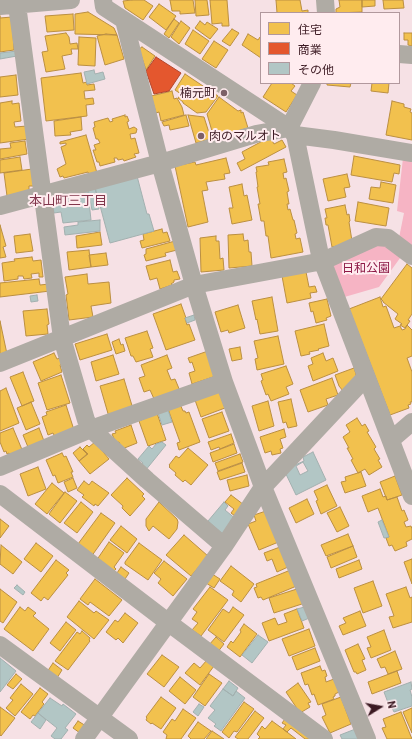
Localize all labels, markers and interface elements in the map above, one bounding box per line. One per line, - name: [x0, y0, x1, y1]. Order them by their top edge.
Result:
- legend: [260, 12, 400, 84]
- text: 住宅: [298, 22, 322, 36]
- text: 商業: [298, 42, 322, 56]
- text: その他: [298, 62, 334, 76]
- place label: 楠元町: [180, 86, 216, 100]
- marker: 楠元町: [219, 88, 229, 98]
- place label: 肉のマルオト: [209, 129, 281, 143]
- marker: 肉のマルオト: [196, 131, 206, 141]
- district label: 本山町三丁目: [29, 193, 107, 209]
- park label: 日和公園: [342, 261, 390, 275]
- north arrow: [360, 687, 400, 727]
- text: N: [385, 700, 399, 709]

